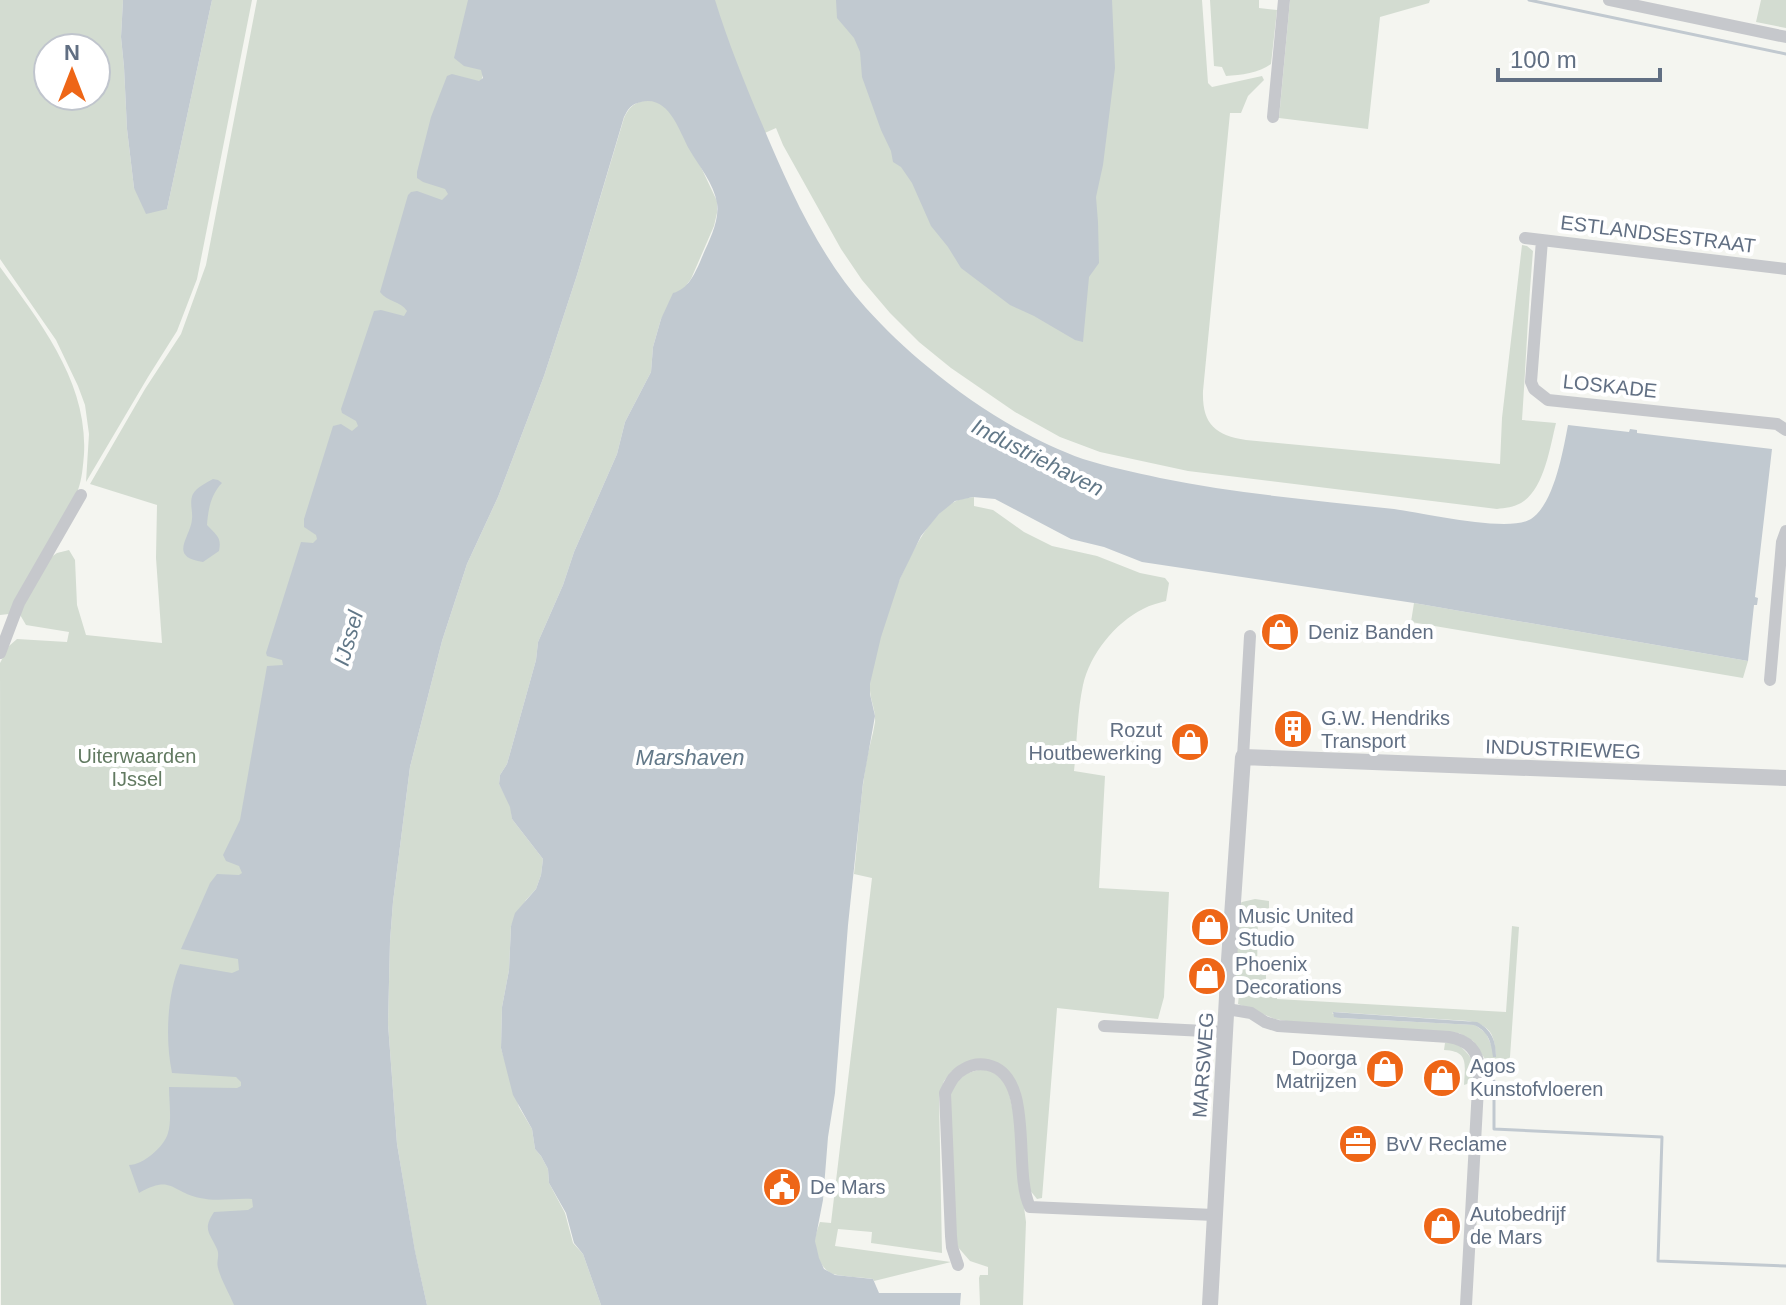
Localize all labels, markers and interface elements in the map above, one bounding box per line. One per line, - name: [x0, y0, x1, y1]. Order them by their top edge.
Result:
- north arrow: [32, 32, 112, 112]
- scale bar: [1498, 32, 1660, 82]
- text: N: [64, 40, 80, 65]
- text: 100 m: [1510, 46, 1577, 73]
- street label: ESTLANDSESTRAAT: [1559, 211, 1757, 257]
- street label: LOSKADE: [1562, 370, 1658, 402]
- water label: Industriehaven: [968, 414, 1108, 501]
- water label: IJssel: [329, 607, 369, 669]
- shop icon: Deniz Banden: [1259, 611, 1301, 653]
- place label: Deniz Banden: [1308, 621, 1434, 643]
- place label: G.W. Hendriks Transport: [1321, 707, 1450, 752]
- building icon: G.W. Hendriks Transport: [1272, 708, 1314, 750]
- place label: Rozut Houtbewerking: [1029, 719, 1162, 764]
- shop icon: Rozut Houtbewerking: [1169, 721, 1211, 763]
- street label: INDUSTRIEWEG: [1485, 735, 1641, 763]
- park label: Uiterwaarden IJssel: [78, 745, 196, 790]
- water label: Marshaven: [636, 745, 744, 770]
- place label: Music United Studio: [1238, 905, 1354, 950]
- shop icon: Music United Studio: [1189, 906, 1231, 948]
- place label: Phoenix Decorations: [1235, 953, 1342, 998]
- shop icon: Phoenix Decorations: [1186, 955, 1228, 997]
- street label: MARSWEG: [1188, 1012, 1218, 1118]
- place label: Doorga Matrijzen: [1276, 1047, 1358, 1092]
- shop icon: Doorga Matrijzen: [1364, 1048, 1406, 1090]
- place label: Agos Kunstofvloeren: [1470, 1055, 1603, 1100]
- shop icon: Agos Kunstofvloeren: [1421, 1057, 1463, 1099]
- office icon: BvV Reclame: [1337, 1123, 1379, 1165]
- place label: BvV Reclame: [1386, 1133, 1507, 1155]
- public building icon: De Mars: [761, 1166, 803, 1208]
- place label: De Mars: [810, 1176, 886, 1198]
- place label: Autobedrijf de Mars: [1470, 1203, 1566, 1248]
- shop icon: Autobedrijf de Mars: [1421, 1205, 1463, 1247]

